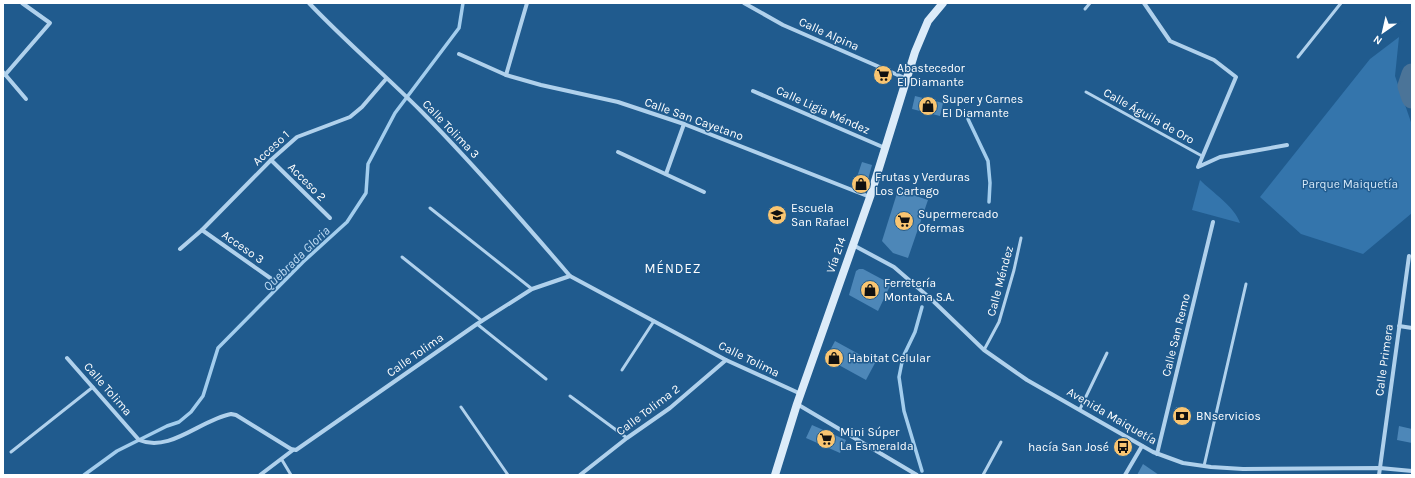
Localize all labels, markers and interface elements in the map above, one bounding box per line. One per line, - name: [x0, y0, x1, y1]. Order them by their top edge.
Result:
- north arrow: [1363, 12, 1403, 52]
- street label: Calle Alpina: [797, 15, 861, 53]
- text: N: [1371, 32, 1385, 47]
- place label: Abastecedor El Diamante: [897, 61, 966, 89]
- supermarket icon: Abastecedor El Diamante: [872, 64, 894, 86]
- street label: Calle Ligia Méndez: [774, 83, 872, 137]
- street label: Calle Águila de Oro: [1101, 84, 1197, 147]
- place label: Super y Carnes El Diamante: [942, 92, 1023, 120]
- street label: Calle San Cayetano: [643, 95, 745, 143]
- shop icon: Super y Carnes El Diamante: [917, 95, 939, 117]
- street label: Calle Tolima 3: [420, 97, 482, 161]
- street label: Acceso 1: [250, 127, 292, 169]
- street label: Acceso 2: [285, 160, 329, 204]
- place label: Frutas y Verduras Los Cartago: [875, 170, 970, 198]
- shop icon: Frutas y Verduras Los Cartago: [850, 173, 872, 195]
- park label: Parque Maiquetía: [1302, 177, 1398, 191]
- place label: Escuela San Rafael: [791, 201, 849, 229]
- school or university icon: Escuela San Rafael: [766, 204, 788, 226]
- place label: Supermercado Ofermas: [918, 207, 998, 235]
- supermarket icon: Supermercado Ofermas: [893, 210, 915, 232]
- water label: Quebrada Gloria: [260, 223, 333, 294]
- street label: Acceso 3: [219, 227, 267, 267]
- street label: Vía 214: [823, 235, 849, 275]
- street label: Calle Méndez: [984, 244, 1016, 318]
- district label: MÉNDEZ: [645, 259, 701, 276]
- place label: Ferretería Montana S.A.: [884, 276, 954, 304]
- shop icon: Ferretería Montana S.A.: [859, 279, 881, 301]
- street label: Calle San Remo: [1159, 292, 1193, 378]
- street label: Calle Primera: [1372, 323, 1396, 397]
- street label: Calle Tolima: [384, 330, 446, 380]
- street label: Calle Tolima: [716, 338, 782, 380]
- shop icon: Habitat Celular: [823, 347, 845, 369]
- place label: Habitat Celular: [848, 351, 931, 365]
- street label: Calle Tolima: [81, 359, 135, 419]
- street label: Calle Tolima 2: [613, 382, 683, 438]
- street label: Avenida Maiquetía: [1064, 385, 1160, 447]
- bank icon: BNservicios: [1171, 405, 1193, 427]
- place label: BNservicios: [1196, 409, 1261, 423]
- place label: Mini Súper La Esmeralda: [840, 425, 914, 453]
- supermarket icon: Mini Súper La Esmeralda: [815, 428, 837, 450]
- bus stop icon: hacía San José: [1112, 436, 1134, 458]
- place label: hacía San José: [1028, 440, 1109, 454]

